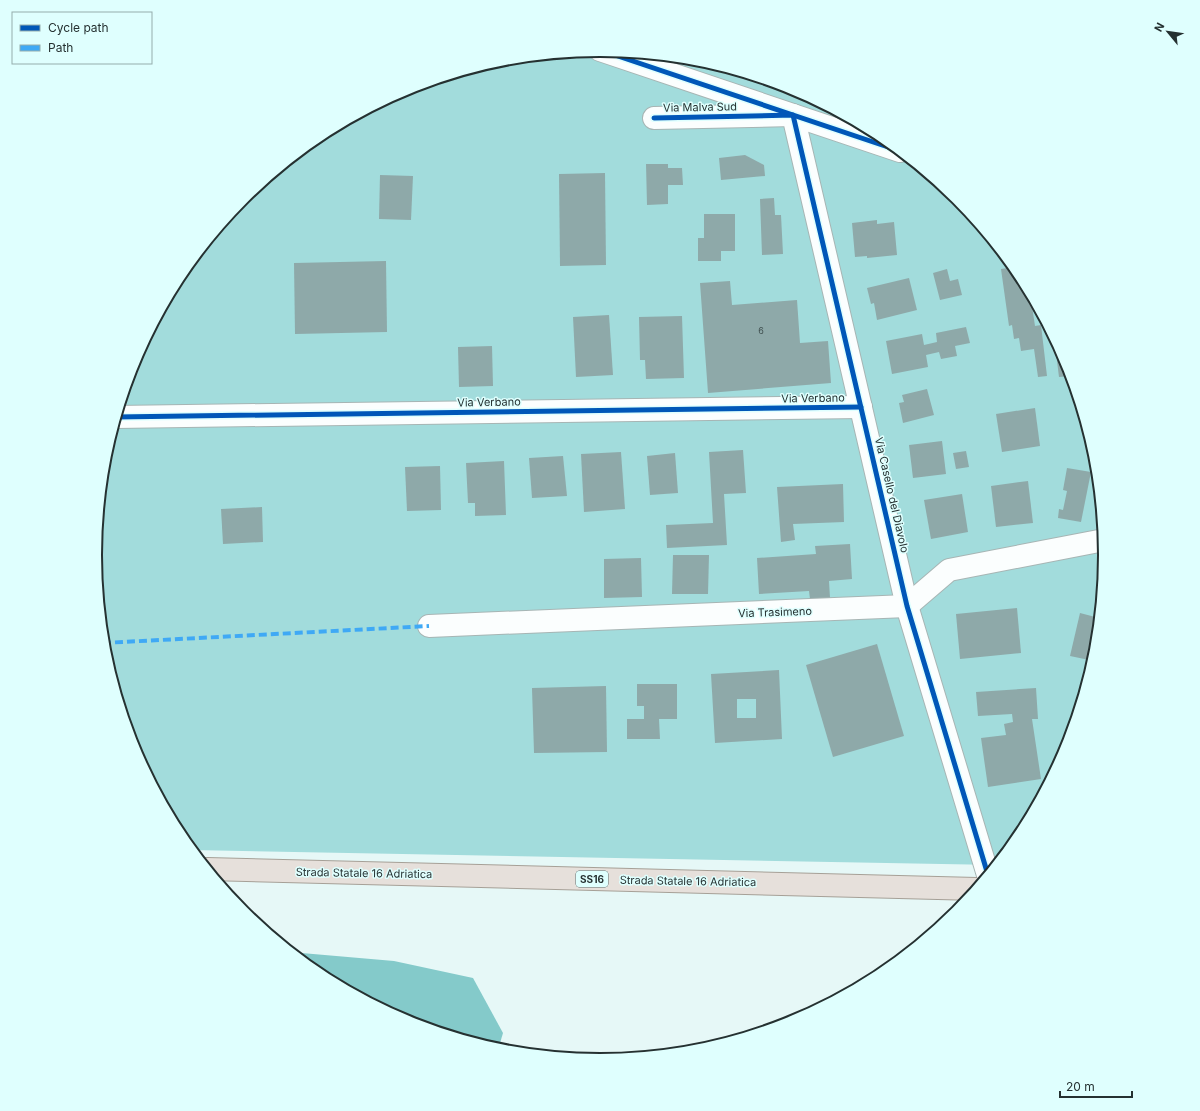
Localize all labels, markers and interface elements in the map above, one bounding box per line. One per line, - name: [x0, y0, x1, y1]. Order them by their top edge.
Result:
- legend: [12, 12, 152, 64]
- north arrow: [1148, 12, 1188, 52]
- text: Cycle path: [48, 20, 109, 35]
- text: N: [1151, 20, 1167, 34]
- text: Path: [48, 40, 73, 55]
- street label: Via Malva Sud: [663, 99, 737, 115]
- house number: 6: [758, 325, 764, 336]
- street label: Via Verbano: [781, 390, 845, 406]
- street label: Via Verbano: [457, 394, 521, 410]
- street label: Via Casello del Diavolo: [872, 436, 912, 555]
- street label: Via Trasimeno: [738, 604, 813, 620]
- street label: Strada Statale 16 Adriatica: [296, 865, 432, 881]
- road number: SS16: [576, 871, 608, 887]
- street label: Strada Statale 16 Adriatica: [620, 873, 756, 889]
- scale bar: [1060, 1073, 1132, 1099]
- text: 20 m: [1066, 1079, 1095, 1094]

